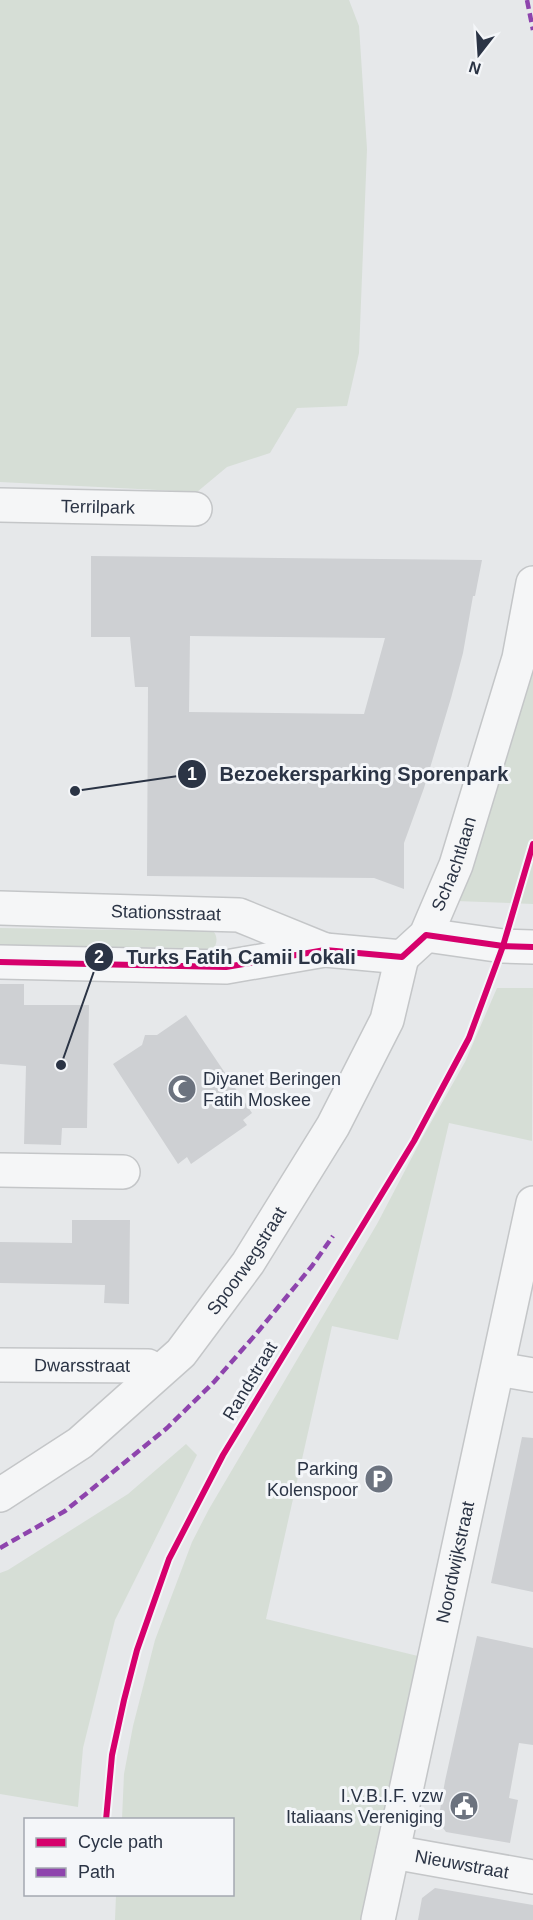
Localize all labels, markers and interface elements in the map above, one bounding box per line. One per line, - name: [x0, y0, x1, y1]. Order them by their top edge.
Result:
- north arrow: [449, 24, 509, 84]
- text: N: [467, 58, 483, 78]
- street label: Terrilpark: [61, 496, 136, 518]
- callout: Bezoekersparking Sporenpark: [177, 755, 520, 793]
- text: Bezoekersparking Sporenpark: [220, 763, 509, 785]
- text: 1: [187, 764, 197, 784]
- street label: Schachtlaan: [427, 814, 480, 914]
- street label: Stationsstraat: [111, 901, 221, 924]
- callout: Turks Fatih Camii Lokali: [84, 938, 368, 976]
- text: Turks Fatih Camii Lokali: [126, 946, 356, 968]
- text: 2: [94, 947, 104, 967]
- place label: Diyanet Beringen Fatih Moskee: [203, 1069, 341, 1110]
- mosque icon: Diyanet Beringen Fatih Moskee: [166, 1073, 198, 1105]
- street label: Spoorwegstraat: [203, 1203, 290, 1319]
- street label: Randstraat: [219, 1338, 281, 1424]
- street label: Dwarsstraat: [34, 1355, 130, 1376]
- place label: Parking Kolenspoor: [267, 1459, 358, 1500]
- parking icon: Parking Kolenspoor: [363, 1463, 395, 1495]
- street label: Noordwijkstraat: [432, 1499, 478, 1625]
- place label: I.V.B.I.F. vzw Italiaans Vereniging: [286, 1786, 444, 1827]
- public building icon: I.V.B.I.F. vzw Italiaans Vereniging: [448, 1790, 480, 1822]
- legend: [24, 1818, 234, 1896]
- text: Cycle path: [78, 1832, 163, 1852]
- street label: Nieuwstraat: [413, 1846, 510, 1883]
- text: Path: [78, 1862, 115, 1882]

